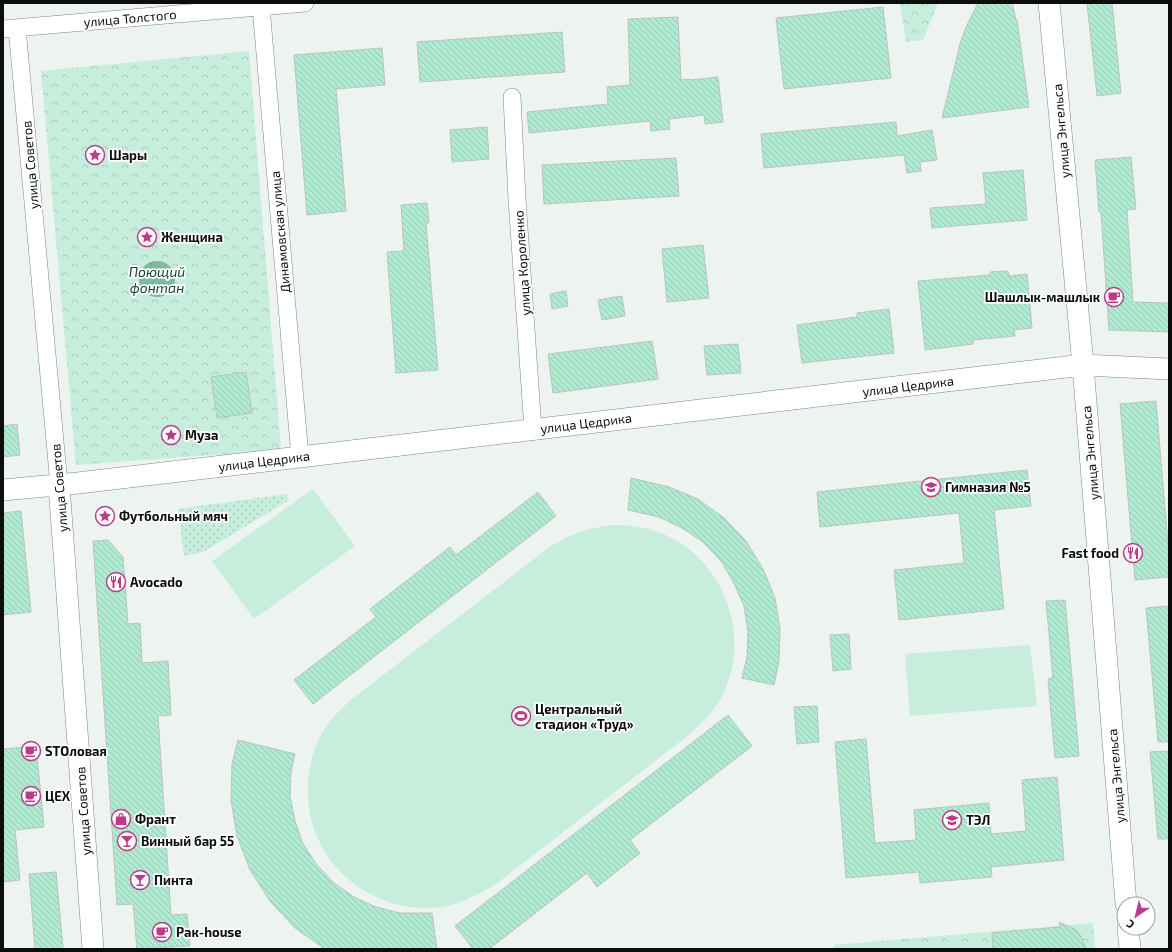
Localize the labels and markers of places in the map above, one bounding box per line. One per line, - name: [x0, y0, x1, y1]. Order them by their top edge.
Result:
- place icon: Шары: [84, 144, 106, 166]
- place label: Шары: [109, 147, 147, 163]
- place icon: Женщина: [136, 226, 158, 248]
- place label: Женщина: [161, 229, 223, 245]
- cafe icon: Шашлык-машлык: [1103, 286, 1125, 308]
- place label: Шашлык-машлык: [985, 289, 1101, 305]
- place icon: Муза: [160, 424, 182, 446]
- place label: Муза: [185, 427, 218, 443]
- school or university icon: Гимназия №5: [920, 476, 942, 498]
- place label: Гимназия №5: [945, 479, 1031, 495]
- place icon: Футбольный мяч: [94, 505, 116, 527]
- place label: Футбольный мяч: [119, 508, 228, 524]
- restaurant icon: Fast food: [1122, 542, 1144, 564]
- place label: Fast food: [1061, 545, 1119, 561]
- restaurant icon: Avocado: [105, 571, 127, 593]
- place label: Avocado: [130, 574, 183, 590]
- place label: Центральный стадион «Труд»: [535, 701, 634, 732]
- sports icon: Центральный стадион «Труд»: [510, 705, 532, 727]
- cafe icon: STOловая: [20, 740, 42, 762]
- place label: STOловая: [45, 743, 107, 759]
- cafe icon: ЦЕХ: [20, 785, 42, 807]
- place label: ЦЕХ: [45, 788, 71, 804]
- shop icon: Франт: [110, 808, 132, 830]
- school or university icon: ТЭЛ: [941, 809, 963, 831]
- place label: Франт: [135, 811, 176, 827]
- place label: ТЭЛ: [966, 812, 990, 828]
- bar icon: Винный бар 55: [116, 830, 138, 852]
- place label: Винный бар 55: [141, 833, 234, 849]
- bar icon: Пинта: [129, 869, 151, 891]
- place label: Пинта: [154, 872, 193, 888]
- cafe icon: Рак-house: [151, 921, 173, 943]
- place label: Рак-house: [176, 924, 242, 940]

